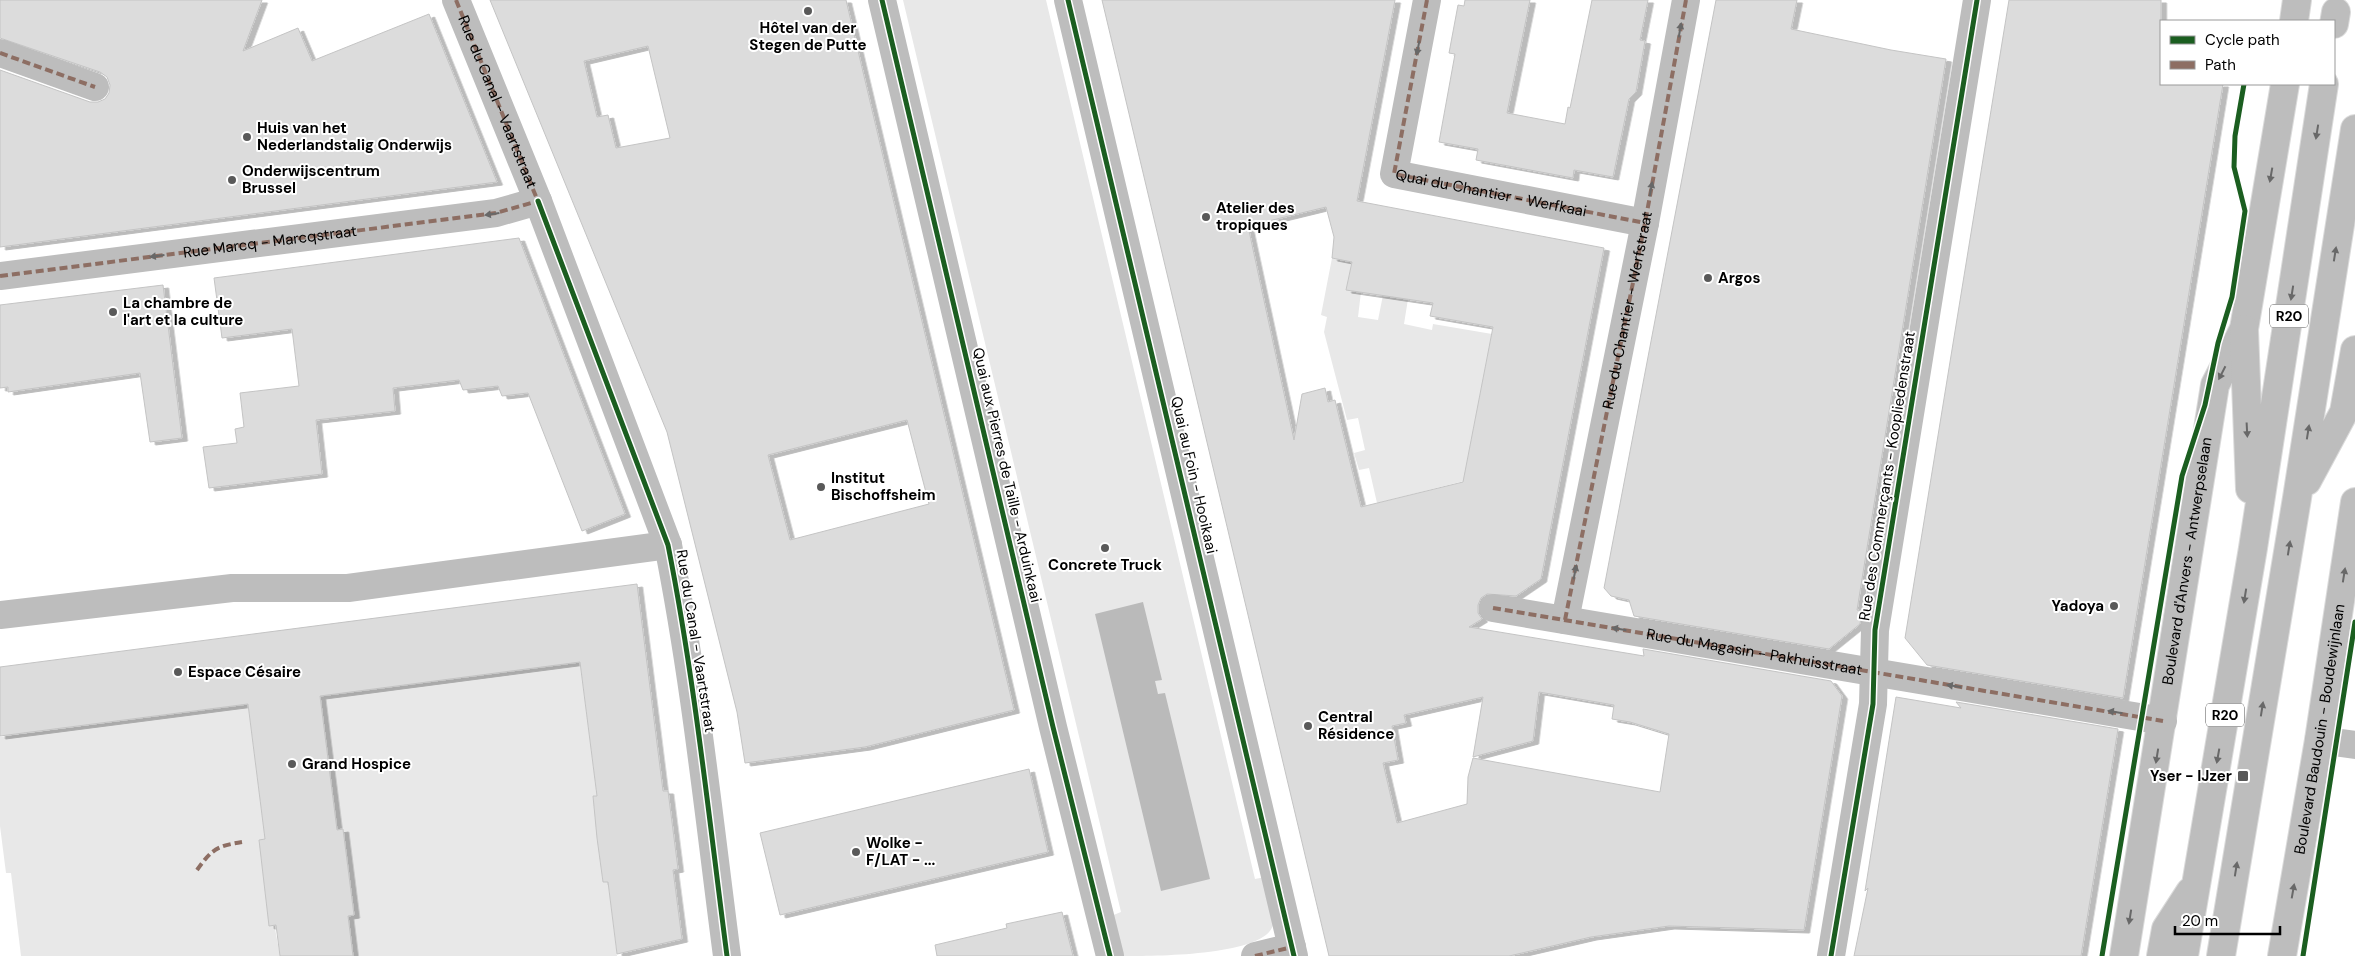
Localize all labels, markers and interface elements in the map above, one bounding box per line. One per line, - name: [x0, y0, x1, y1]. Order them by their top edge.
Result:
- marker: Hôtel van der Stegen de Putte: [802, 5, 814, 17]
- street label: Rue du Canal - Vaartstraat: [453, 12, 542, 191]
- place label: Hôtel van der Stegen de Putte: [749, 18, 867, 55]
- legend: [2160, 20, 2335, 85]
- one-way arrow: [1677, 21, 1685, 37]
- text: Cycle path: [2205, 30, 2280, 50]
- one-way arrow: [1413, 40, 1421, 56]
- text: Path: [2205, 55, 2236, 75]
- place label: Huis van het Nederlandstalig Onderwijs: [257, 118, 452, 155]
- one-way arrow: [2313, 124, 2321, 140]
- marker: Huis van het Nederlandstalig Onderwijs: [241, 131, 253, 143]
- place label: Onderwijscentrum Brussel: [242, 161, 380, 198]
- street label: Quai du Chantier - Werfkaai: [1394, 165, 1588, 221]
- one-way arrow: [2266, 167, 2274, 183]
- marker: Onderwijscentrum Brussel: [226, 174, 238, 186]
- one-way arrow: [1647, 181, 1655, 197]
- place label: Atelier des tropiques: [1216, 198, 1295, 235]
- one-way arrow: [483, 210, 499, 218]
- street label: Rue du Chantier - Werfstraat: [1598, 210, 1657, 411]
- marker: Atelier des tropiques: [1200, 211, 1212, 223]
- street label: Rue Marcq - Marcqstraat: [182, 221, 358, 263]
- one-way arrow: [2332, 246, 2340, 262]
- one-way arrow: [148, 252, 164, 260]
- place label: Argos: [1718, 268, 1760, 288]
- marker: Argos: [1702, 272, 1714, 284]
- one-way arrow: [2288, 285, 2296, 301]
- place label: La chambre de l'art et la culture: [123, 293, 243, 330]
- road number: R20: [2270, 304, 2308, 328]
- marker: La chambre de l'art et la culture: [107, 306, 119, 318]
- street label: Rue des Commerçants - Koopliedenstraat: [1854, 330, 1920, 622]
- street label: Quai aux Pierres de Taille - Arduinkaai: [968, 346, 1046, 604]
- one-way arrow: [2218, 365, 2226, 380]
- street label: Quai au Foin - Hooikaai: [1166, 394, 1222, 556]
- one-way arrow: [2244, 423, 2252, 439]
- one-way arrow: [2304, 424, 2312, 440]
- street label: Boulevard d'Anvers - Antwerpselaan: [2157, 436, 2217, 686]
- place label: Institut Bischoffsheim: [831, 468, 936, 505]
- marker: Institut Bischoffsheim: [815, 481, 827, 493]
- one-way arrow: [2285, 540, 2293, 556]
- marker: Concrete Truck: [1099, 542, 1111, 554]
- street label: Rue du Canal - Vaartstraat: [672, 548, 720, 734]
- place label: Concrete Truck: [1048, 555, 1162, 575]
- one-way arrow: [1571, 564, 1579, 580]
- one-way arrow: [2340, 566, 2348, 582]
- one-way arrow: [2241, 588, 2249, 604]
- place label: Yadoya: [2051, 596, 2104, 616]
- marker: Yadoya: [2108, 600, 2120, 612]
- street label: Boulevard Baudouin - Boudewijnlaan: [2290, 602, 2349, 856]
- one-way arrow: [1610, 624, 1626, 632]
- street label: Rue du Magasin - Pakhuisstraat: [1645, 624, 1864, 680]
- place label: Espace Césaire: [188, 662, 301, 682]
- marker: Espace Césaire: [172, 666, 184, 678]
- one-way arrow: [1946, 681, 1962, 689]
- one-way arrow: [2259, 700, 2267, 716]
- road number: R20: [2206, 704, 2244, 726]
- place label: Central Résidence: [1318, 707, 1394, 744]
- one-way arrow: [2106, 708, 2122, 716]
- marker: Central Résidence: [1302, 720, 1314, 732]
- one-way arrow: [2214, 748, 2222, 764]
- one-way arrow: [2152, 749, 2160, 765]
- place label: Grand Hospice: [302, 754, 411, 774]
- marker: Grand Hospice: [286, 758, 298, 770]
- place label: Yser - IJzer: [2150, 766, 2232, 786]
- marker: Yser - IJzer: [2236, 769, 2250, 783]
- place label: Wolke - F/LAT - ...: [866, 833, 936, 870]
- marker: Wolke - F/LAT - ...: [850, 846, 862, 858]
- one-way arrow: [2232, 861, 2240, 877]
- one-way arrow: [2289, 882, 2297, 898]
- scale bar: [2175, 904, 2280, 936]
- one-way arrow: [2126, 909, 2134, 925]
- text: 20 m: [2182, 911, 2218, 931]

